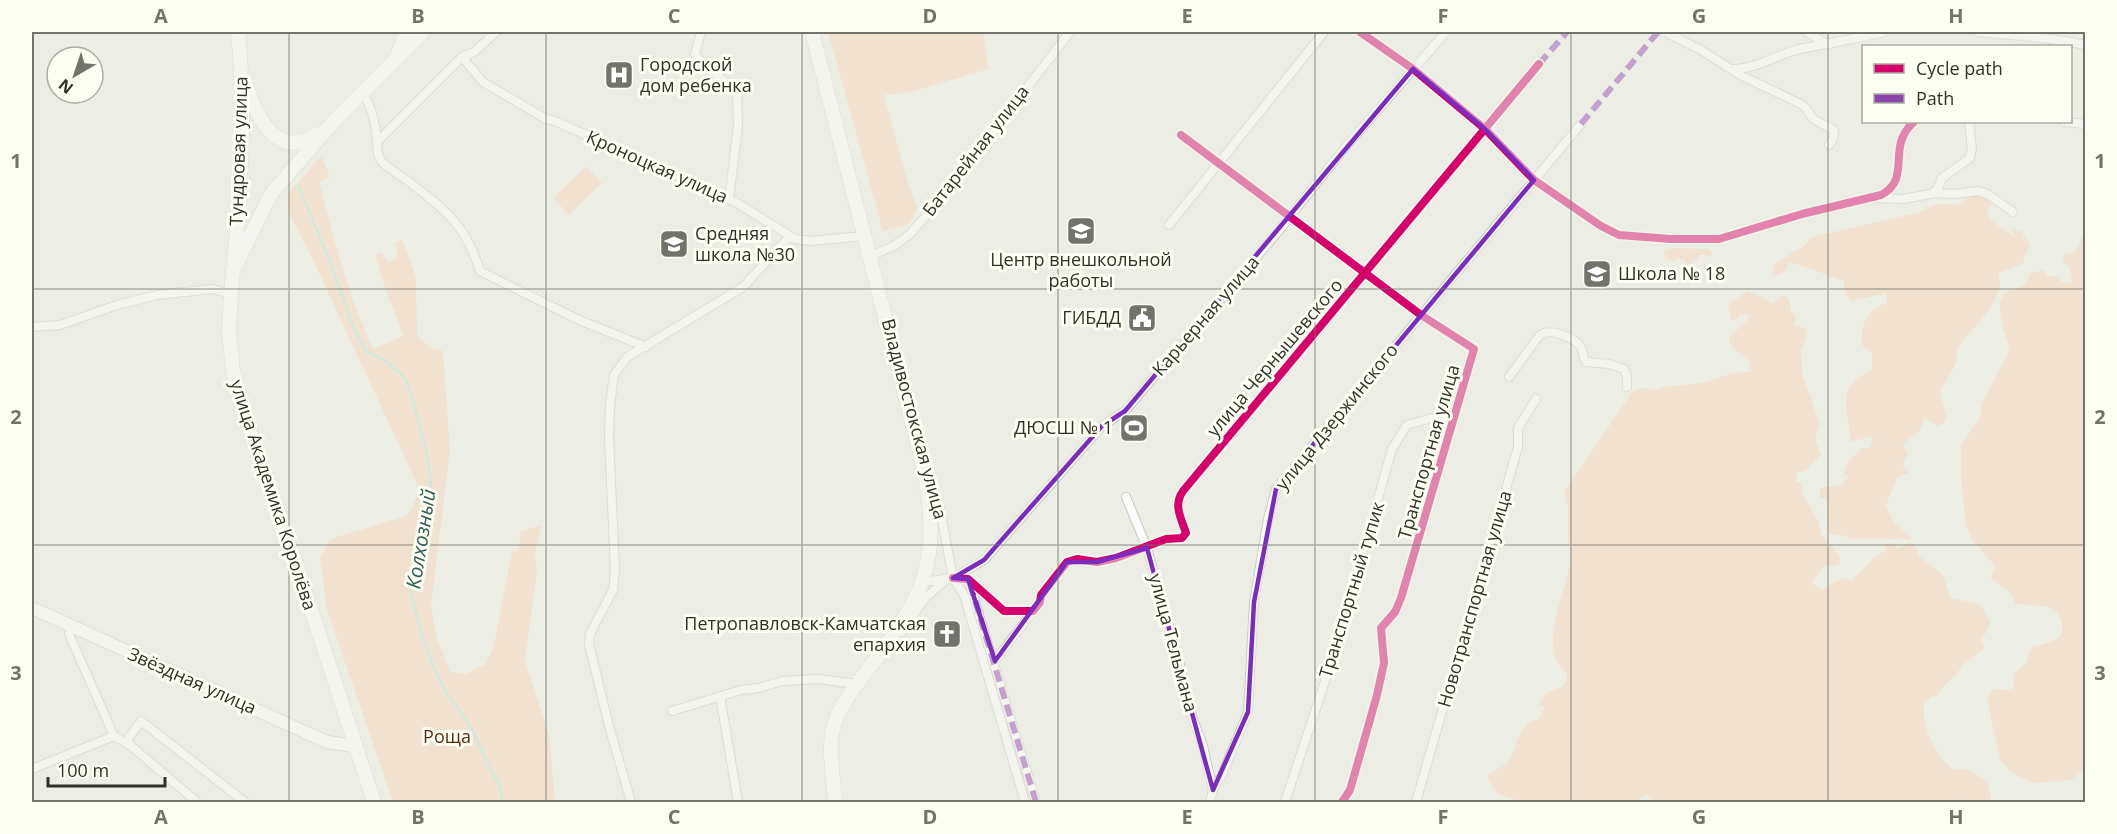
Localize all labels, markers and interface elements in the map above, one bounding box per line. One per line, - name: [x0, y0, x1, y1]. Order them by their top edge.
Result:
- text: A: [154, 2, 168, 29]
- text: B: [411, 2, 425, 29]
- text: C: [668, 2, 681, 29]
- text: D: [923, 2, 937, 29]
- text: E: [1181, 2, 1193, 29]
- text: F: [1438, 2, 1448, 29]
- text: G: [1692, 2, 1706, 29]
- text: H: [1948, 2, 1964, 29]
- north arrow: [45, 45, 105, 105]
- legend: [1862, 45, 2072, 123]
- place label: Городской дом ребенка: [640, 52, 752, 97]
- text: Cycle path: [1916, 56, 2003, 80]
- hospital icon: Городской дом ребенка: [603, 59, 635, 91]
- text: N: [54, 74, 78, 99]
- street label: Тундровая улица: [223, 76, 253, 226]
- street label: Батарейная улица: [916, 80, 1034, 221]
- text: Path: [1916, 86, 1954, 110]
- street label: Кроноцкая улица: [583, 124, 732, 208]
- text: 1: [10, 147, 22, 174]
- text: 1: [2094, 147, 2106, 174]
- school or university icon: Центр внешкольной работы: [1065, 215, 1097, 247]
- place label: Средняя школа №30: [695, 221, 795, 266]
- school or university icon: Средняя школа №30: [658, 228, 690, 260]
- place label: Центр внешкольной работы: [990, 247, 1172, 292]
- street label: Карьерная улица: [1146, 250, 1264, 380]
- school or university icon: Школа № 18: [1581, 258, 1613, 290]
- place label: Школа № 18: [1618, 261, 1725, 285]
- street label: улица Чернышевского: [1201, 273, 1347, 441]
- public building icon: ГИБДД: [1126, 302, 1158, 334]
- place label: ГИБДД: [1062, 305, 1121, 329]
- street label: Владивостокская улица: [877, 316, 953, 522]
- street label: улица Дзержинского: [1270, 338, 1403, 495]
- street label: Транспортная улица: [1392, 362, 1464, 542]
- street label: улица Академика Королёва: [225, 376, 323, 613]
- text: 2: [10, 403, 22, 430]
- text: 2: [2094, 403, 2106, 430]
- sports icon: ДЮСШ № 1: [1118, 412, 1150, 444]
- place label: ДЮСШ № 1: [1014, 415, 1113, 439]
- water label: Колхозный: [399, 487, 442, 591]
- street label: Новотранспортная улица: [1432, 488, 1516, 710]
- street label: Транспортный тупик: [1313, 498, 1389, 681]
- street label: улица Тельмана: [1144, 571, 1204, 715]
- place label: Петропавловск-Камчатская епархия: [684, 611, 926, 656]
- church icon: Петропавловск-Камчатская епархия: [931, 618, 963, 650]
- street label: Звёздная улица: [124, 641, 260, 719]
- text: 3: [10, 659, 22, 686]
- text: 3: [2094, 659, 2106, 686]
- park label: Роща: [423, 724, 471, 748]
- scale bar: [48, 750, 165, 788]
- text: 100 m: [57, 758, 109, 782]
- text: A: [154, 803, 168, 830]
- text: B: [411, 803, 425, 830]
- text: C: [668, 803, 681, 830]
- text: D: [923, 803, 937, 830]
- text: E: [1181, 803, 1193, 830]
- text: F: [1438, 803, 1448, 830]
- text: G: [1692, 803, 1706, 830]
- text: H: [1948, 803, 1964, 830]

